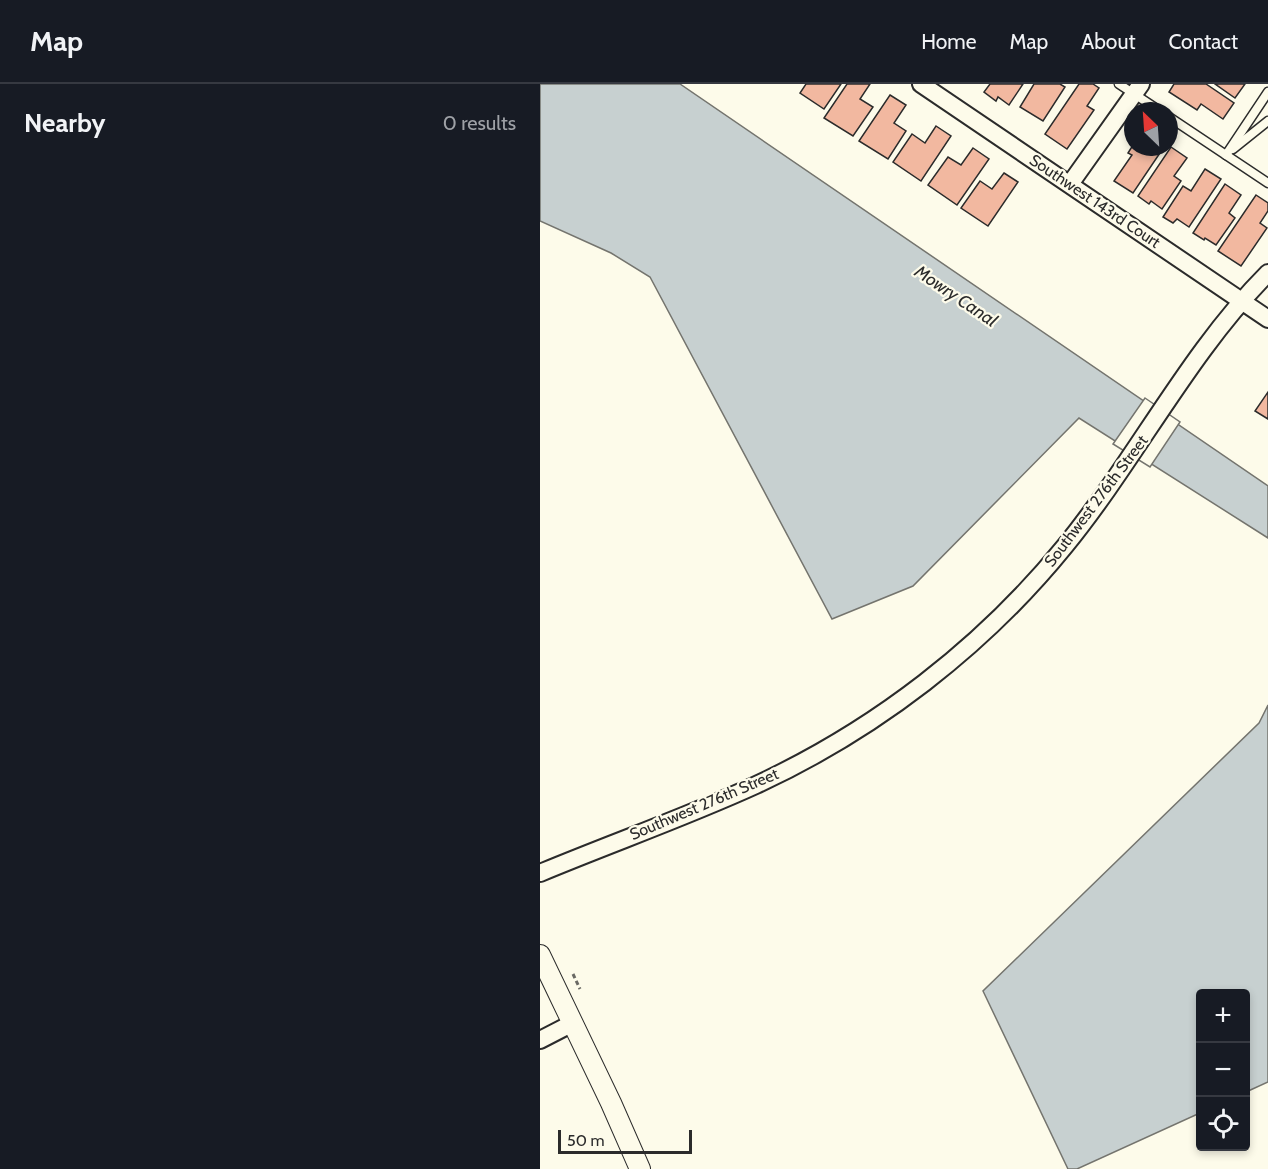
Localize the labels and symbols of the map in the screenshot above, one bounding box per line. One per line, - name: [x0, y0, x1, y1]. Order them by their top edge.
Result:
- north arrow: [1124, 102, 1178, 156]
- street label: Southwest 143rd Court: [1026, 150, 1164, 252]
- water label: Mowry Canal: [910, 260, 1002, 332]
- street label: Southwest 276th Street: [1040, 431, 1152, 570]
- street label: Southwest 276th Street: [627, 764, 782, 844]
- scale bar: [558, 1127, 692, 1154]

